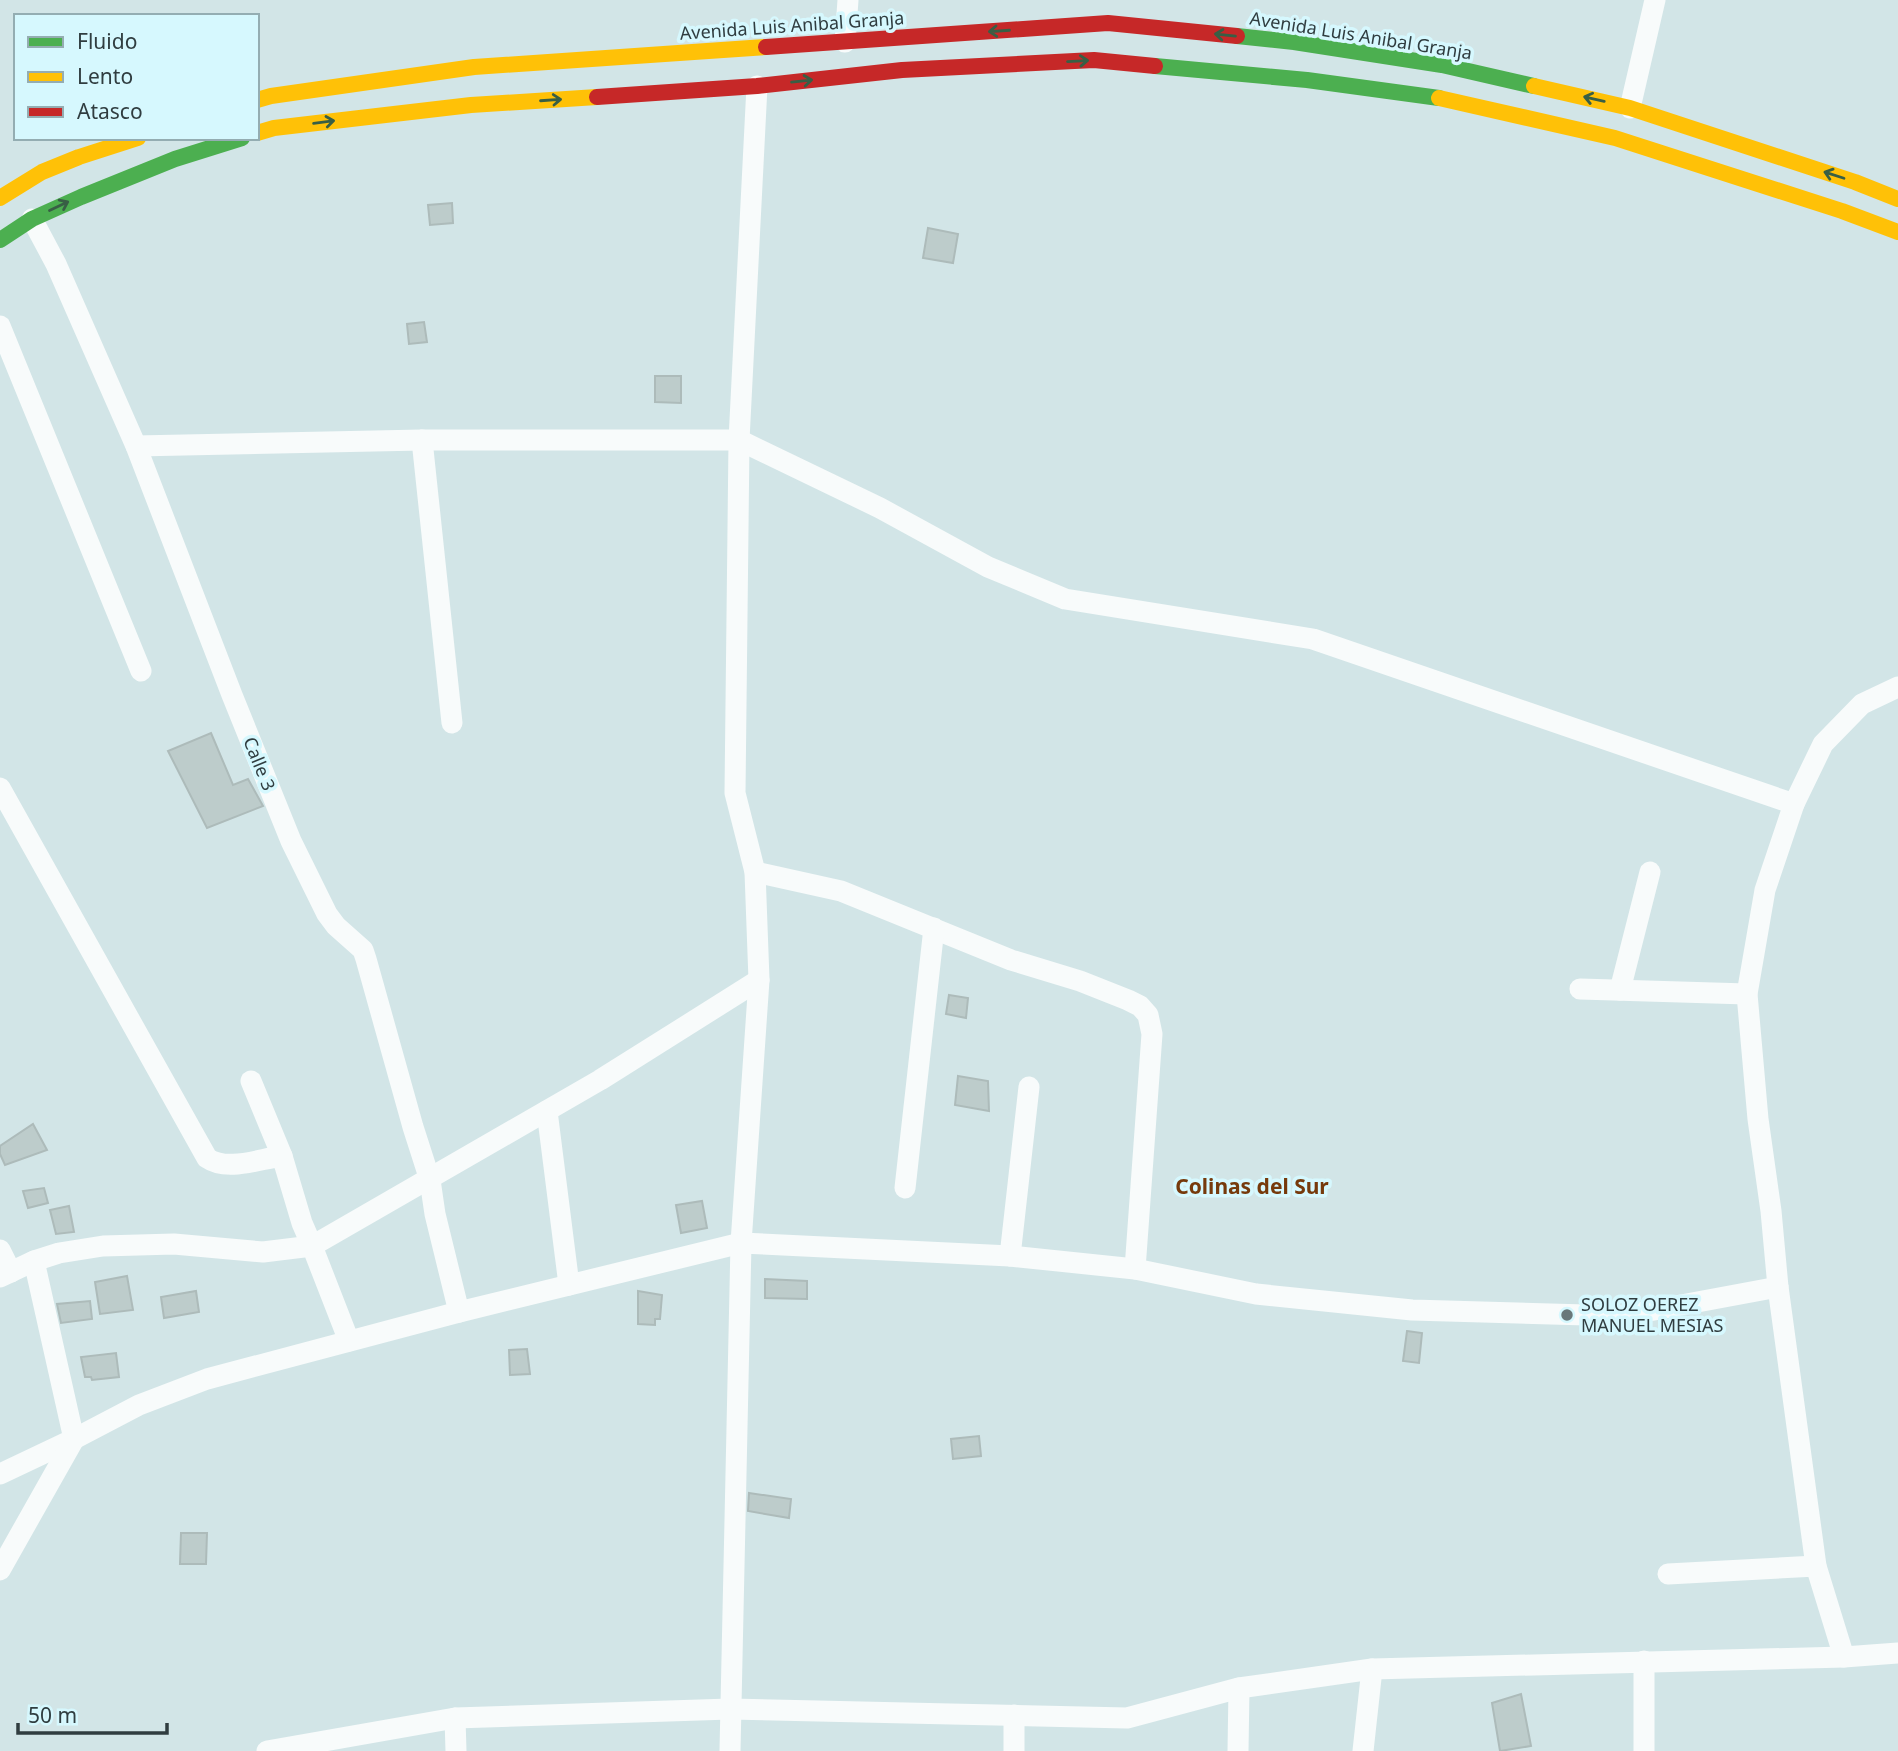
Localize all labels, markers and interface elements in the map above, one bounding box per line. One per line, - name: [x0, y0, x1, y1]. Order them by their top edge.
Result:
- street label: Avenida Luis Anibal Granja: [679, 5, 905, 45]
- street label: Avenida Luis Anibal Granja: [1248, 6, 1474, 64]
- legend: [14, 14, 259, 140]
- one-way arrow: [988, 25, 1011, 38]
- text: Fluido: [77, 27, 137, 55]
- one-way arrow: [1215, 28, 1237, 41]
- one-way arrow: [1066, 54, 1089, 67]
- text: Lento: [77, 62, 133, 90]
- one-way arrow: [790, 74, 813, 87]
- one-way arrow: [1583, 92, 1606, 106]
- one-way arrow: [539, 93, 562, 106]
- text: Atasco: [77, 97, 143, 125]
- one-way arrow: [313, 116, 335, 129]
- one-way arrow: [1824, 168, 1846, 180]
- one-way arrow: [49, 199, 70, 212]
- street label: Calle 3: [238, 733, 282, 794]
- district label: Colinas del Sur: [1175, 1172, 1329, 1200]
- place label: SOLOZ OEREZ MANUEL MESIAS: [1581, 1292, 1724, 1337]
- marker: SOLOZ OEREZ MANUEL MESIAS: [1559, 1307, 1575, 1323]
- scale bar: [18, 1692, 166, 1736]
- text: 50 m: [28, 1701, 77, 1729]

